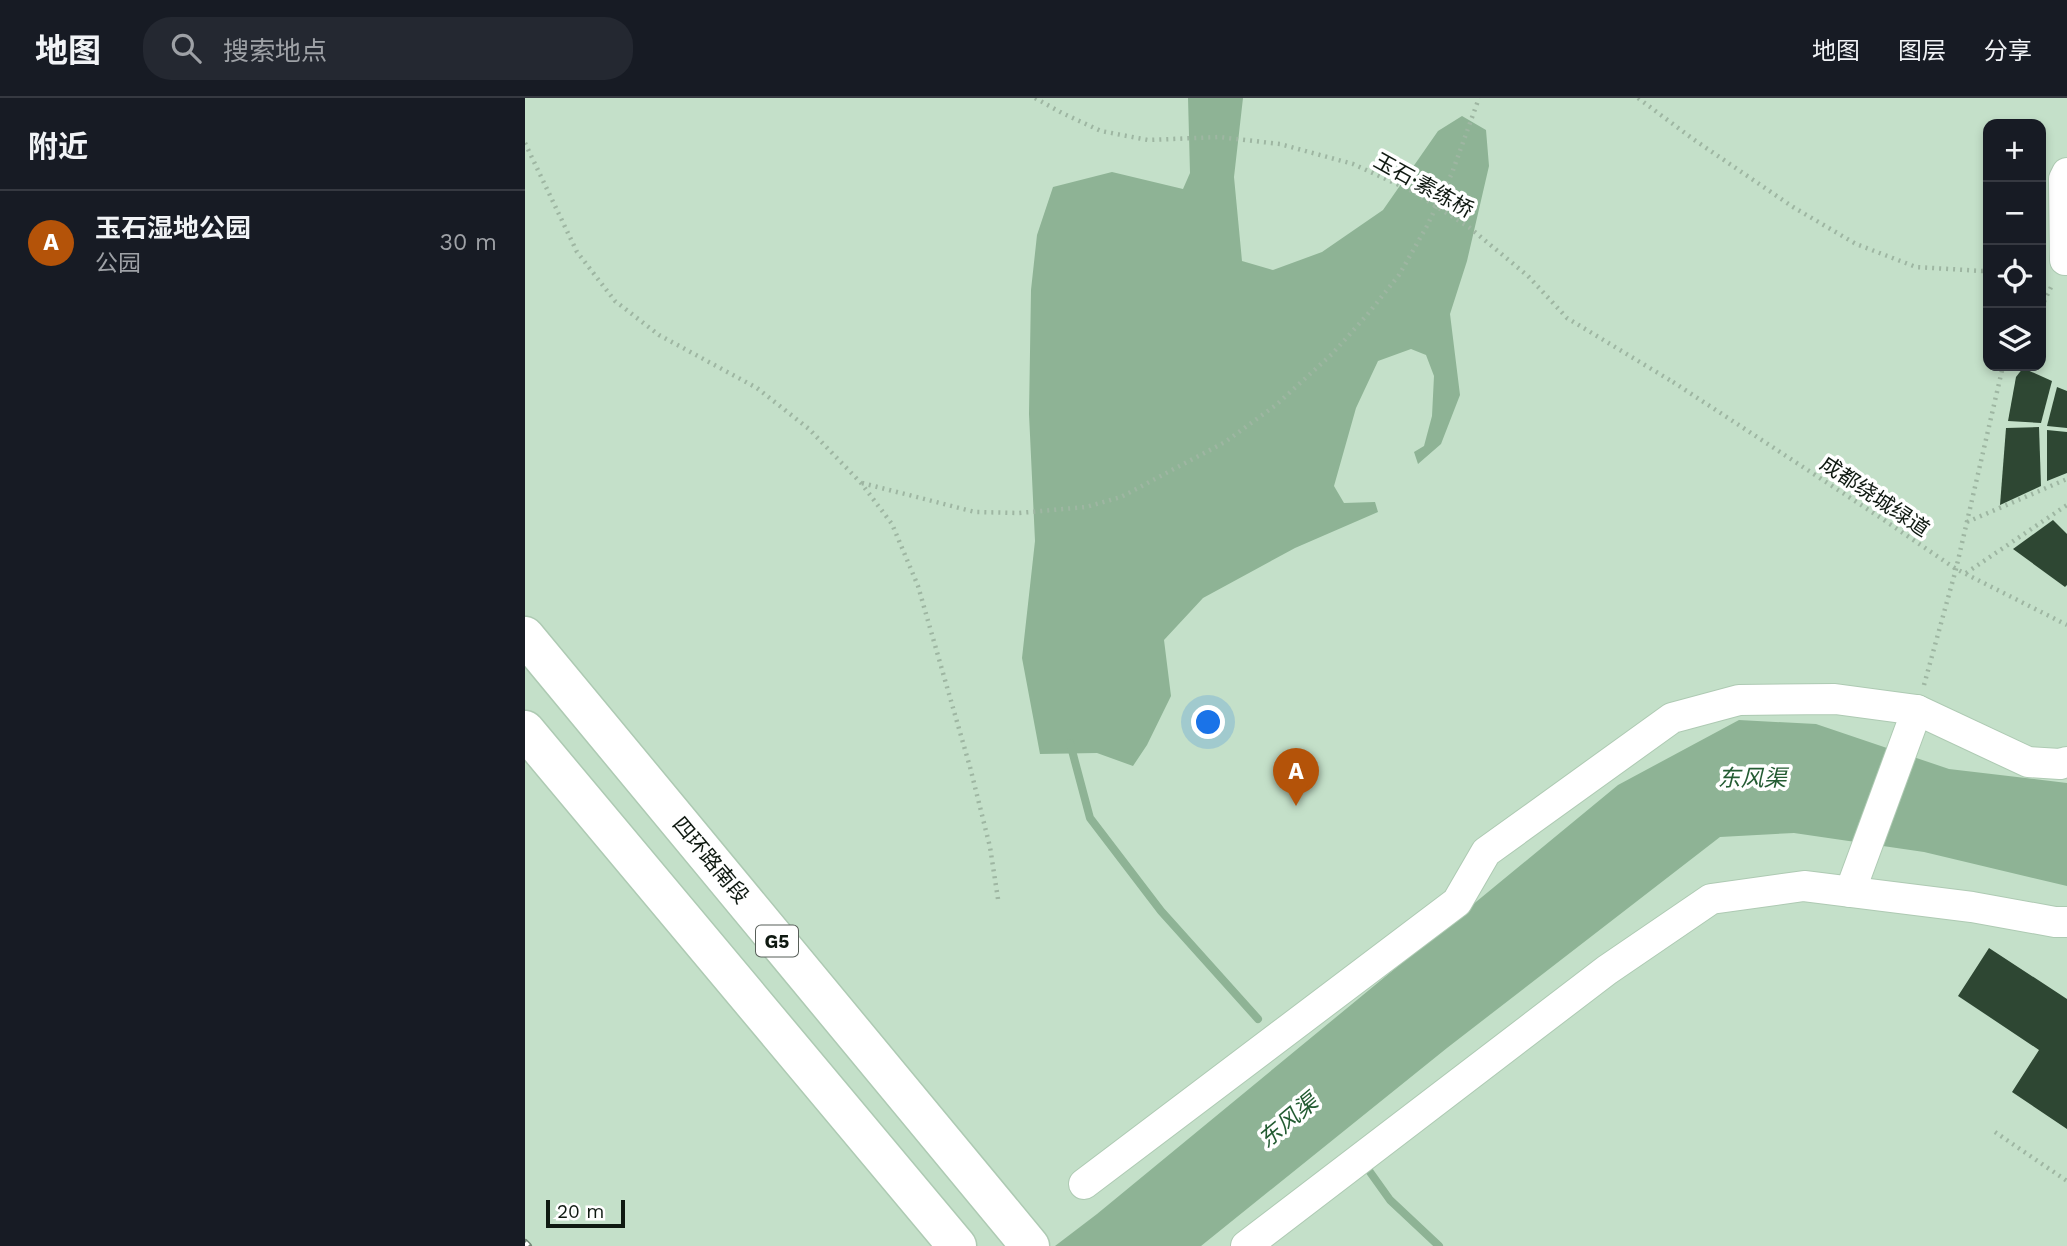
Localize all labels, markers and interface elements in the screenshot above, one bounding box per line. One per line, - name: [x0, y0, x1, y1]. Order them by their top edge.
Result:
- search box: [143, 17, 633, 80]
- icon: search: [167, 29, 205, 67]
- text: 地图: [35, 31, 101, 70]
- text: 搜索地点: [223, 36, 327, 66]
- text: 地图: [1812, 37, 1860, 65]
- text: 图层: [1898, 37, 1946, 65]
- text: 分享: [1984, 37, 2032, 65]
- map controls: [1983, 119, 2046, 371]
- button: +: [1983, 119, 2046, 182]
- text: 附近: [28, 129, 88, 164]
- street label: 玉石·素练桥: [1370, 147, 1478, 223]
- button: −: [1983, 182, 2046, 245]
- text: 玉石湿地公园: [95, 213, 251, 243]
- text: A: [43, 229, 59, 256]
- text: 30 m: [440, 229, 497, 256]
- button: locate: [1983, 245, 2046, 308]
- text: 公园: [95, 250, 141, 277]
- button: layers: [1983, 308, 2046, 371]
- street label: 成都绕城绿道: [1816, 450, 1934, 542]
- your location: [1191, 705, 1225, 739]
- pin: A: [1273, 748, 1319, 806]
- water label: 东风渠: [1718, 765, 1790, 792]
- street label: 四环路南段: [668, 812, 754, 908]
- road number: G5: [756, 926, 798, 956]
- water label: 东风渠: [1253, 1087, 1325, 1154]
- scale bar: [546, 1197, 625, 1229]
- text: 20 m: [557, 1200, 604, 1223]

